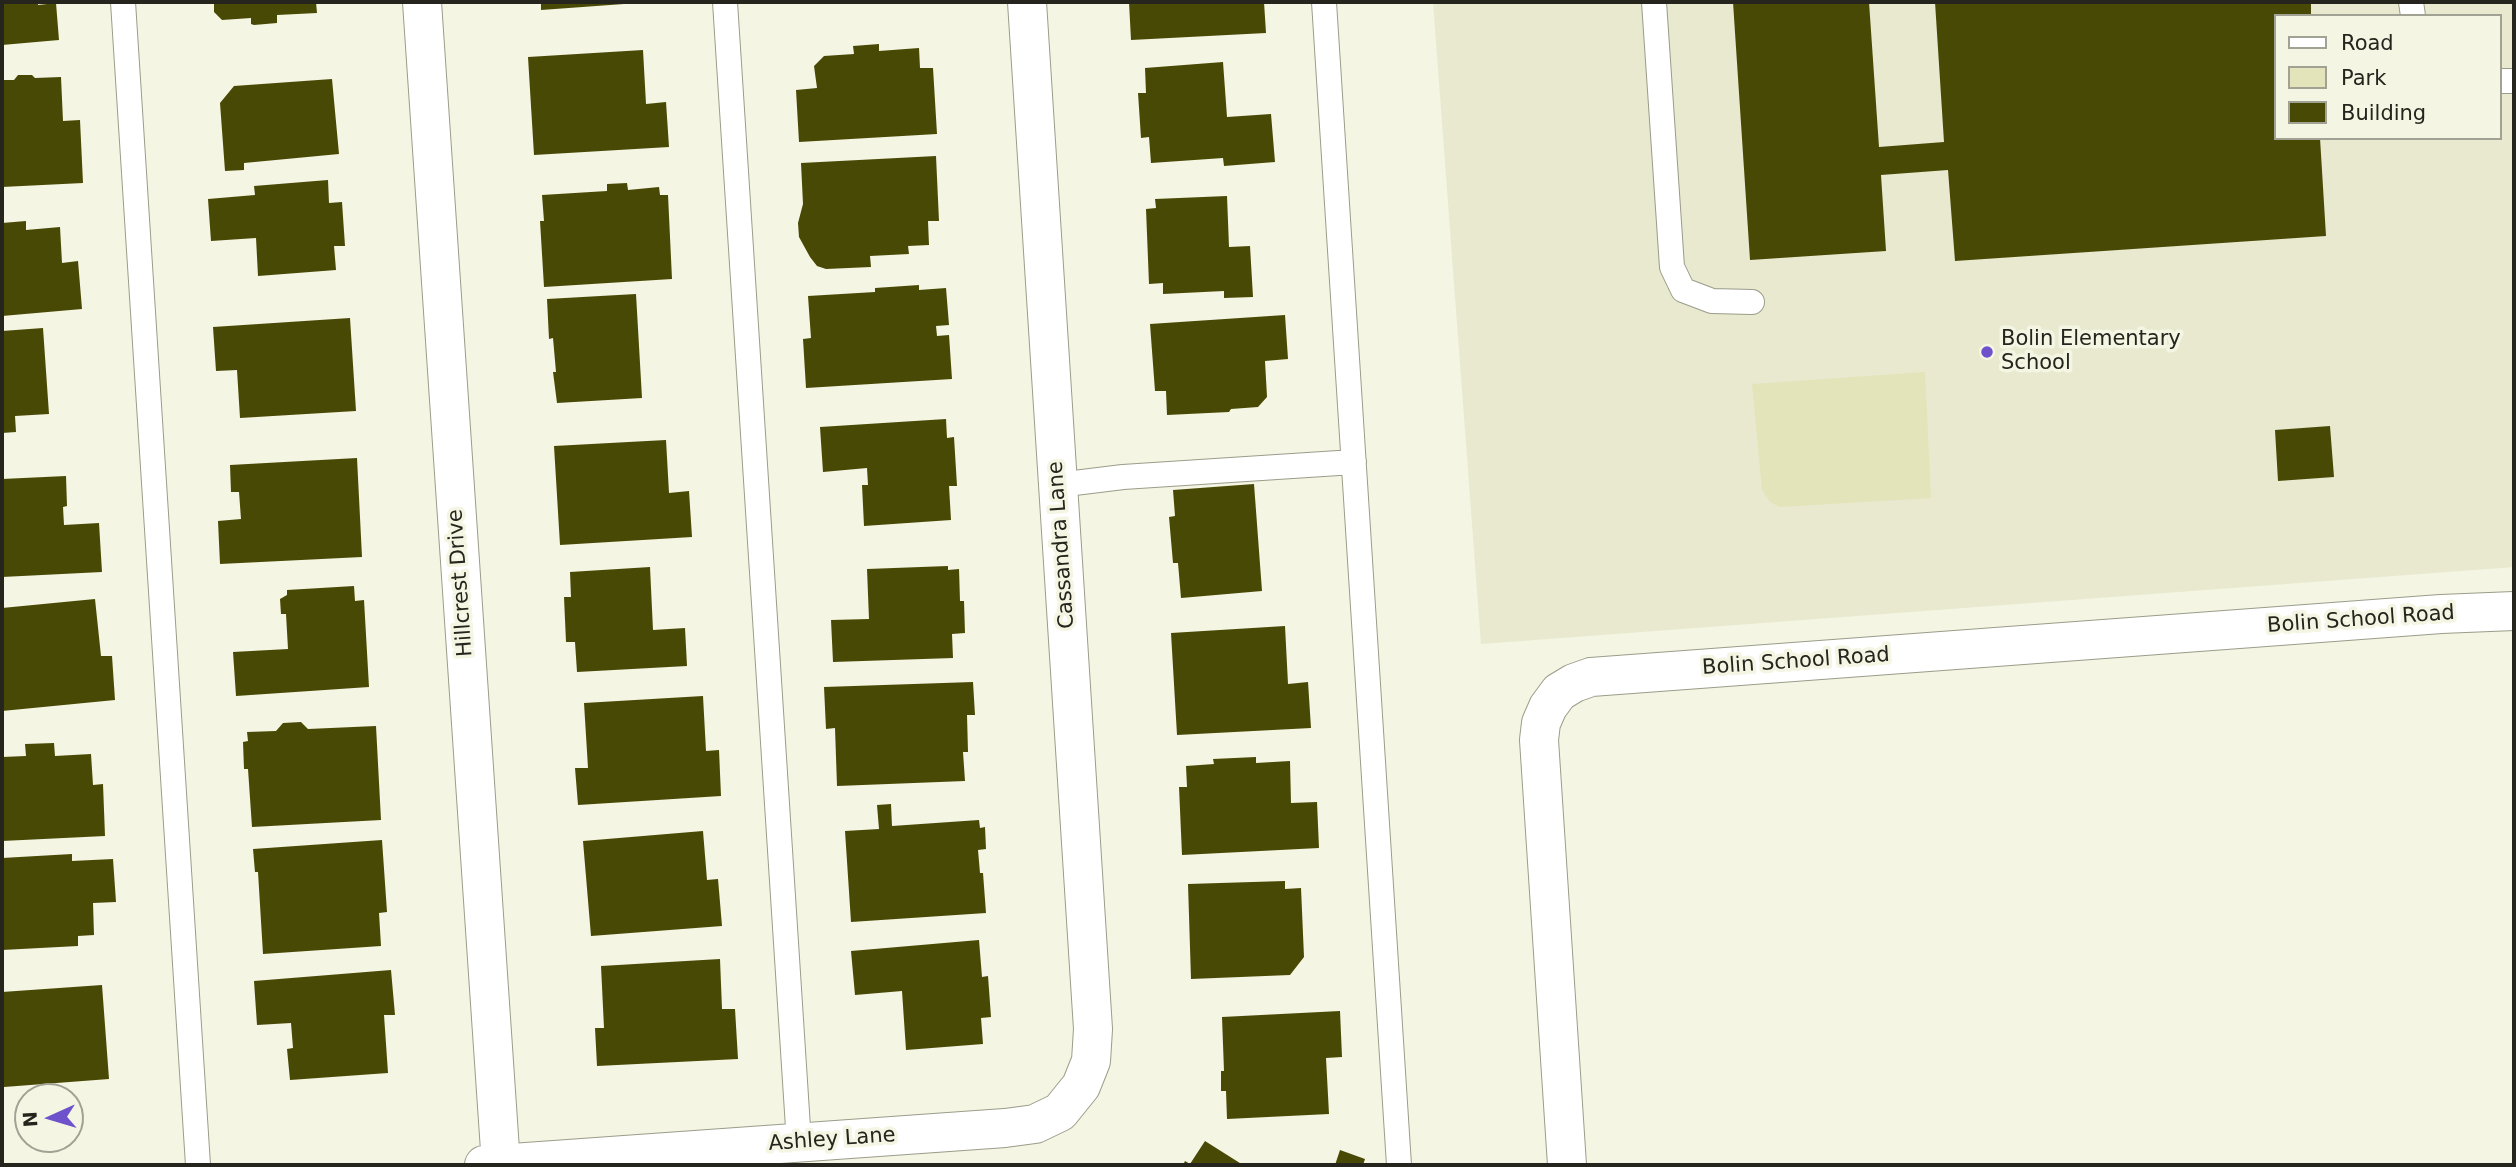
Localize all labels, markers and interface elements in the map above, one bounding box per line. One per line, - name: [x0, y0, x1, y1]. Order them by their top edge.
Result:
- legend: [2274, 14, 2502, 140]
- text: Road: [2341, 31, 2394, 55]
- text: Park: [2341, 66, 2386, 90]
- text: Building: [2341, 101, 2426, 125]
- place label: Bolin Elementary School: [2001, 327, 2181, 377]
- marker: Bolin Elementary School: [1979, 344, 1995, 360]
- street label: Cassandra Lane: [1044, 460, 1080, 630]
- street label: Hillcrest Drive: [443, 508, 479, 658]
- street label: Bolin School Road: [2266, 601, 2456, 639]
- street label: Bolin School Road: [1701, 643, 1891, 681]
- north arrow: [14, 1083, 84, 1153]
- text: N: [19, 1111, 42, 1128]
- street label: Ashley Lane: [768, 1123, 896, 1157]

